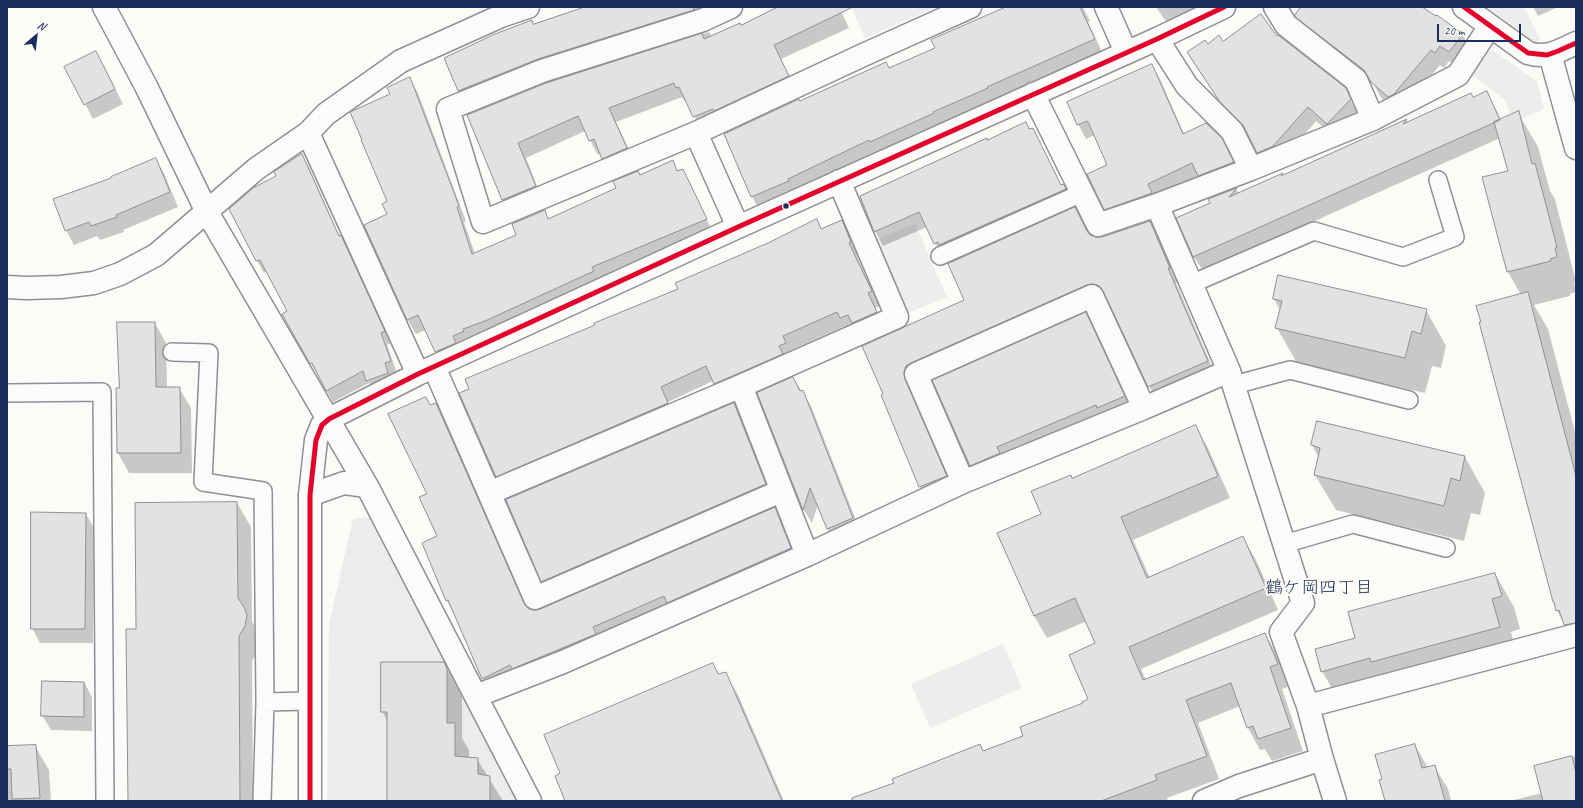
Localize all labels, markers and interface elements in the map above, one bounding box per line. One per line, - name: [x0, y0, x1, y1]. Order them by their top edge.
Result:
- north arrow: [16, 16, 56, 56]
- scale bar: [1439, 16, 1523, 42]
- text: N: [35, 18, 48, 33]
- text: 20 m: [1444, 23, 1464, 39]
- unlabelled marker: [781, 201, 791, 211]
- district label: 鶴ケ岡四丁目: [1265, 577, 1373, 599]

